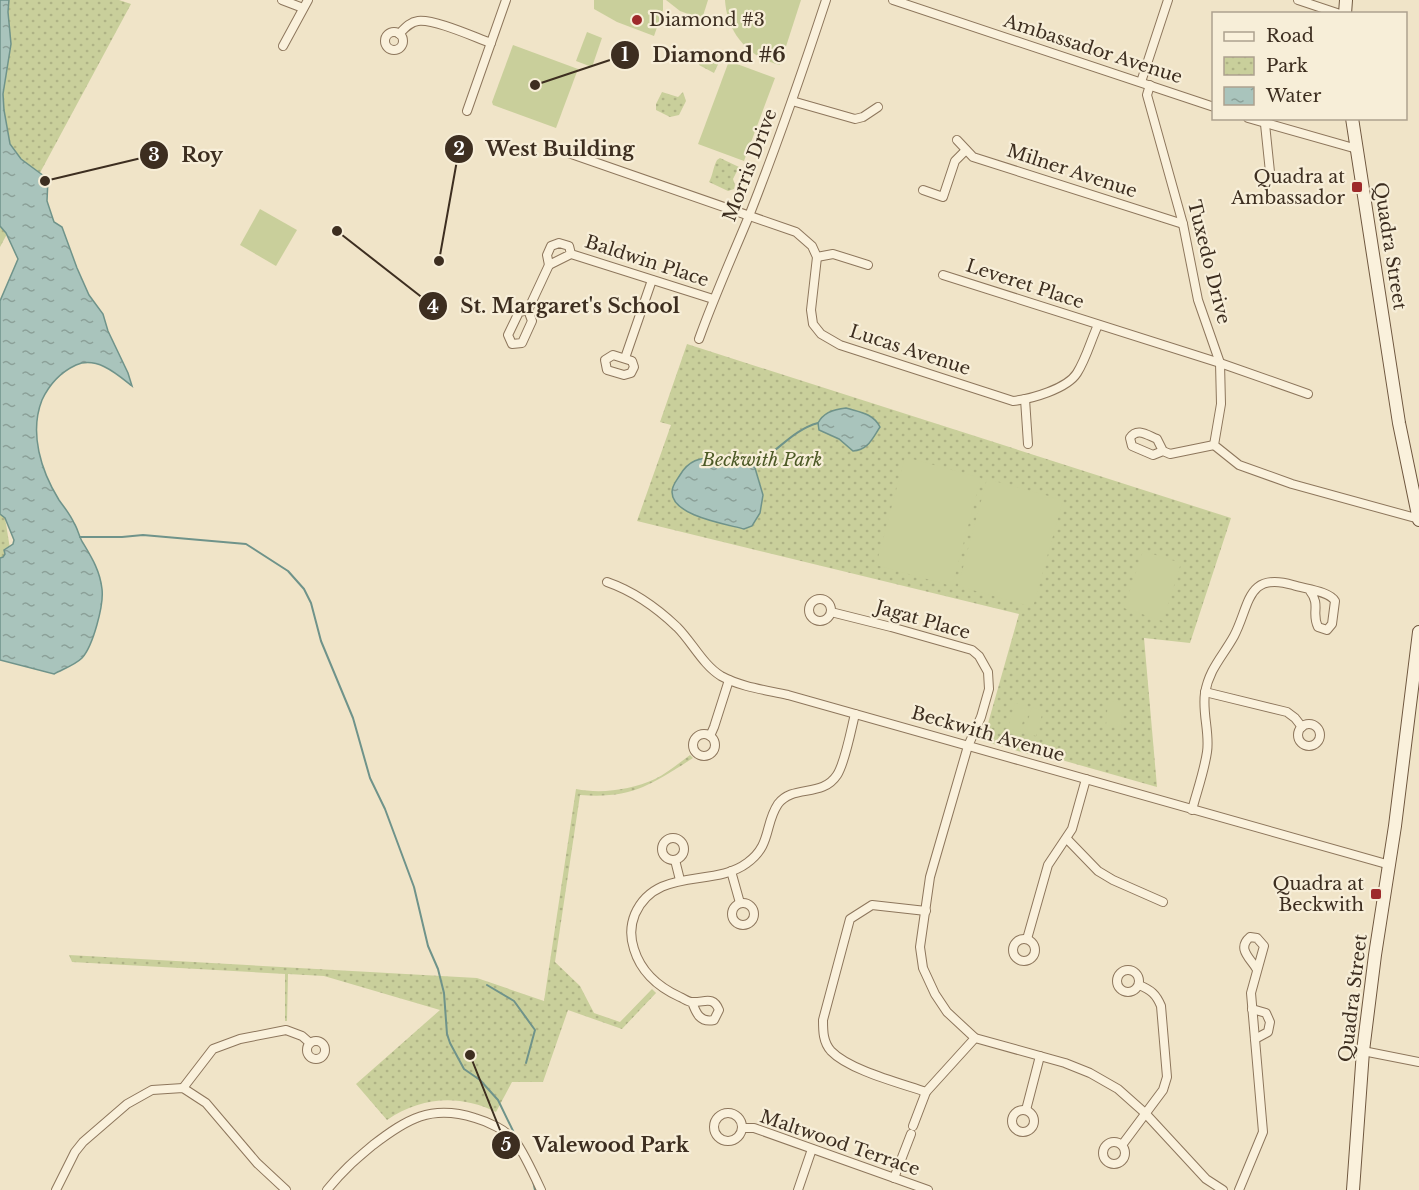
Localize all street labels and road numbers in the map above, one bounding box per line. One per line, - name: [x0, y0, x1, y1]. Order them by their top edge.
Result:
- street label: Ambassador Avenue: [1000, 9, 1185, 88]
- street label: Morris Drive: [718, 106, 782, 224]
- street label: Milner Avenue: [1004, 140, 1140, 202]
- street label: Quadra Street: [1369, 181, 1411, 312]
- street label: Tuxedo Drive: [1183, 198, 1235, 326]
- street label: Baldwin Place: [582, 231, 712, 291]
- street label: Leveret Place: [963, 255, 1087, 313]
- street label: Lucas Avenue: [847, 320, 973, 380]
- street label: Jagat Place: [871, 595, 973, 644]
- street label: Beckwith Avenue: [909, 702, 1067, 766]
- street label: Quadra Street: [1334, 932, 1372, 1063]
- street label: Maltwood Terrace: [757, 1105, 923, 1181]

